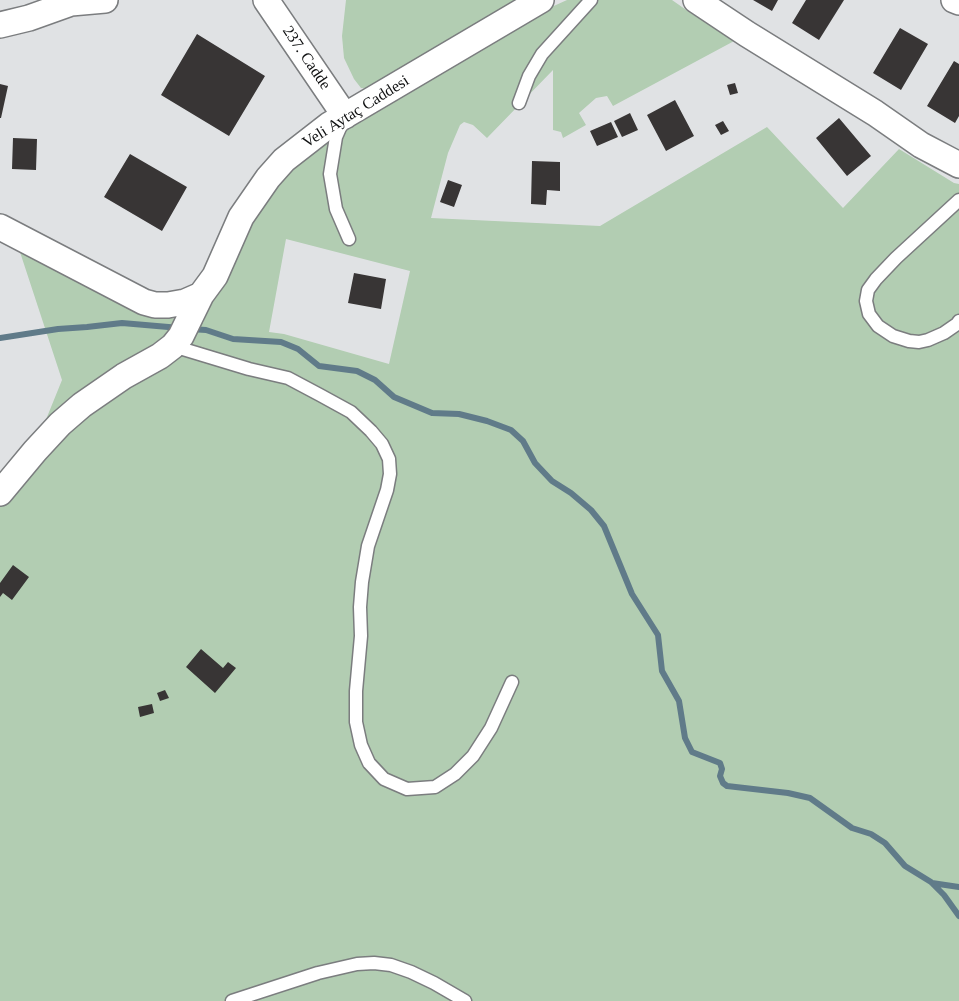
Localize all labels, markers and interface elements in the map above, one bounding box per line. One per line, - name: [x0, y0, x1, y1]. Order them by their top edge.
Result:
- street label: 237. Cadde: [278, 22, 334, 94]
- street label: Veli Aytaç Caddesi: [299, 72, 413, 152]

